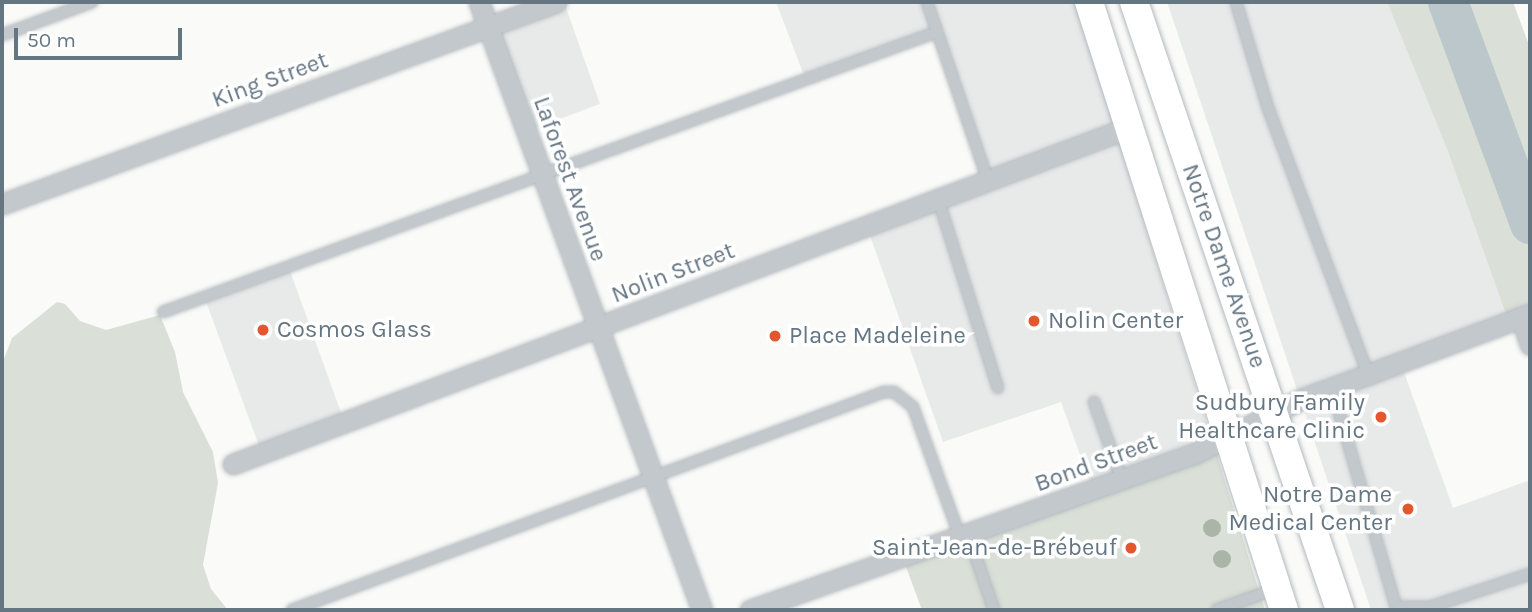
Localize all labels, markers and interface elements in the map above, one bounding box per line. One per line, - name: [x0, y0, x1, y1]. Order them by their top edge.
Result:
- scale bar: [18, 14, 186, 58]
- text: 50 m: [27, 28, 76, 52]
- street label: King Street: [208, 46, 332, 114]
- street label: Laforest Avenue: [527, 93, 613, 265]
- street label: Notre Dame Avenue: [1176, 160, 1272, 372]
- street label: Nolin Street: [607, 236, 739, 310]
- place label: Nolin Center: [1048, 307, 1183, 335]
- marker: Nolin Center: [1026, 313, 1042, 329]
- place label: Cosmos Glass: [277, 316, 432, 344]
- marker: Cosmos Glass: [255, 322, 271, 338]
- place label: Place Madeleine: [789, 322, 966, 350]
- marker: Place Madeleine: [767, 328, 783, 344]
- place label: Sudbury Family Healthcare Clinic: [1178, 389, 1365, 445]
- marker: Sudbury Family Healthcare Clinic: [1371, 407, 1391, 427]
- street label: Bond Street: [1031, 428, 1161, 498]
- place label: Notre Dame Medical Center: [1228, 481, 1392, 537]
- marker: Notre Dame Medical Center: [1398, 499, 1418, 519]
- place label: Saint-Jean-de-Brébeuf: [872, 534, 1117, 562]
- marker: Saint-Jean-de-Brébeuf: [1123, 540, 1139, 556]

